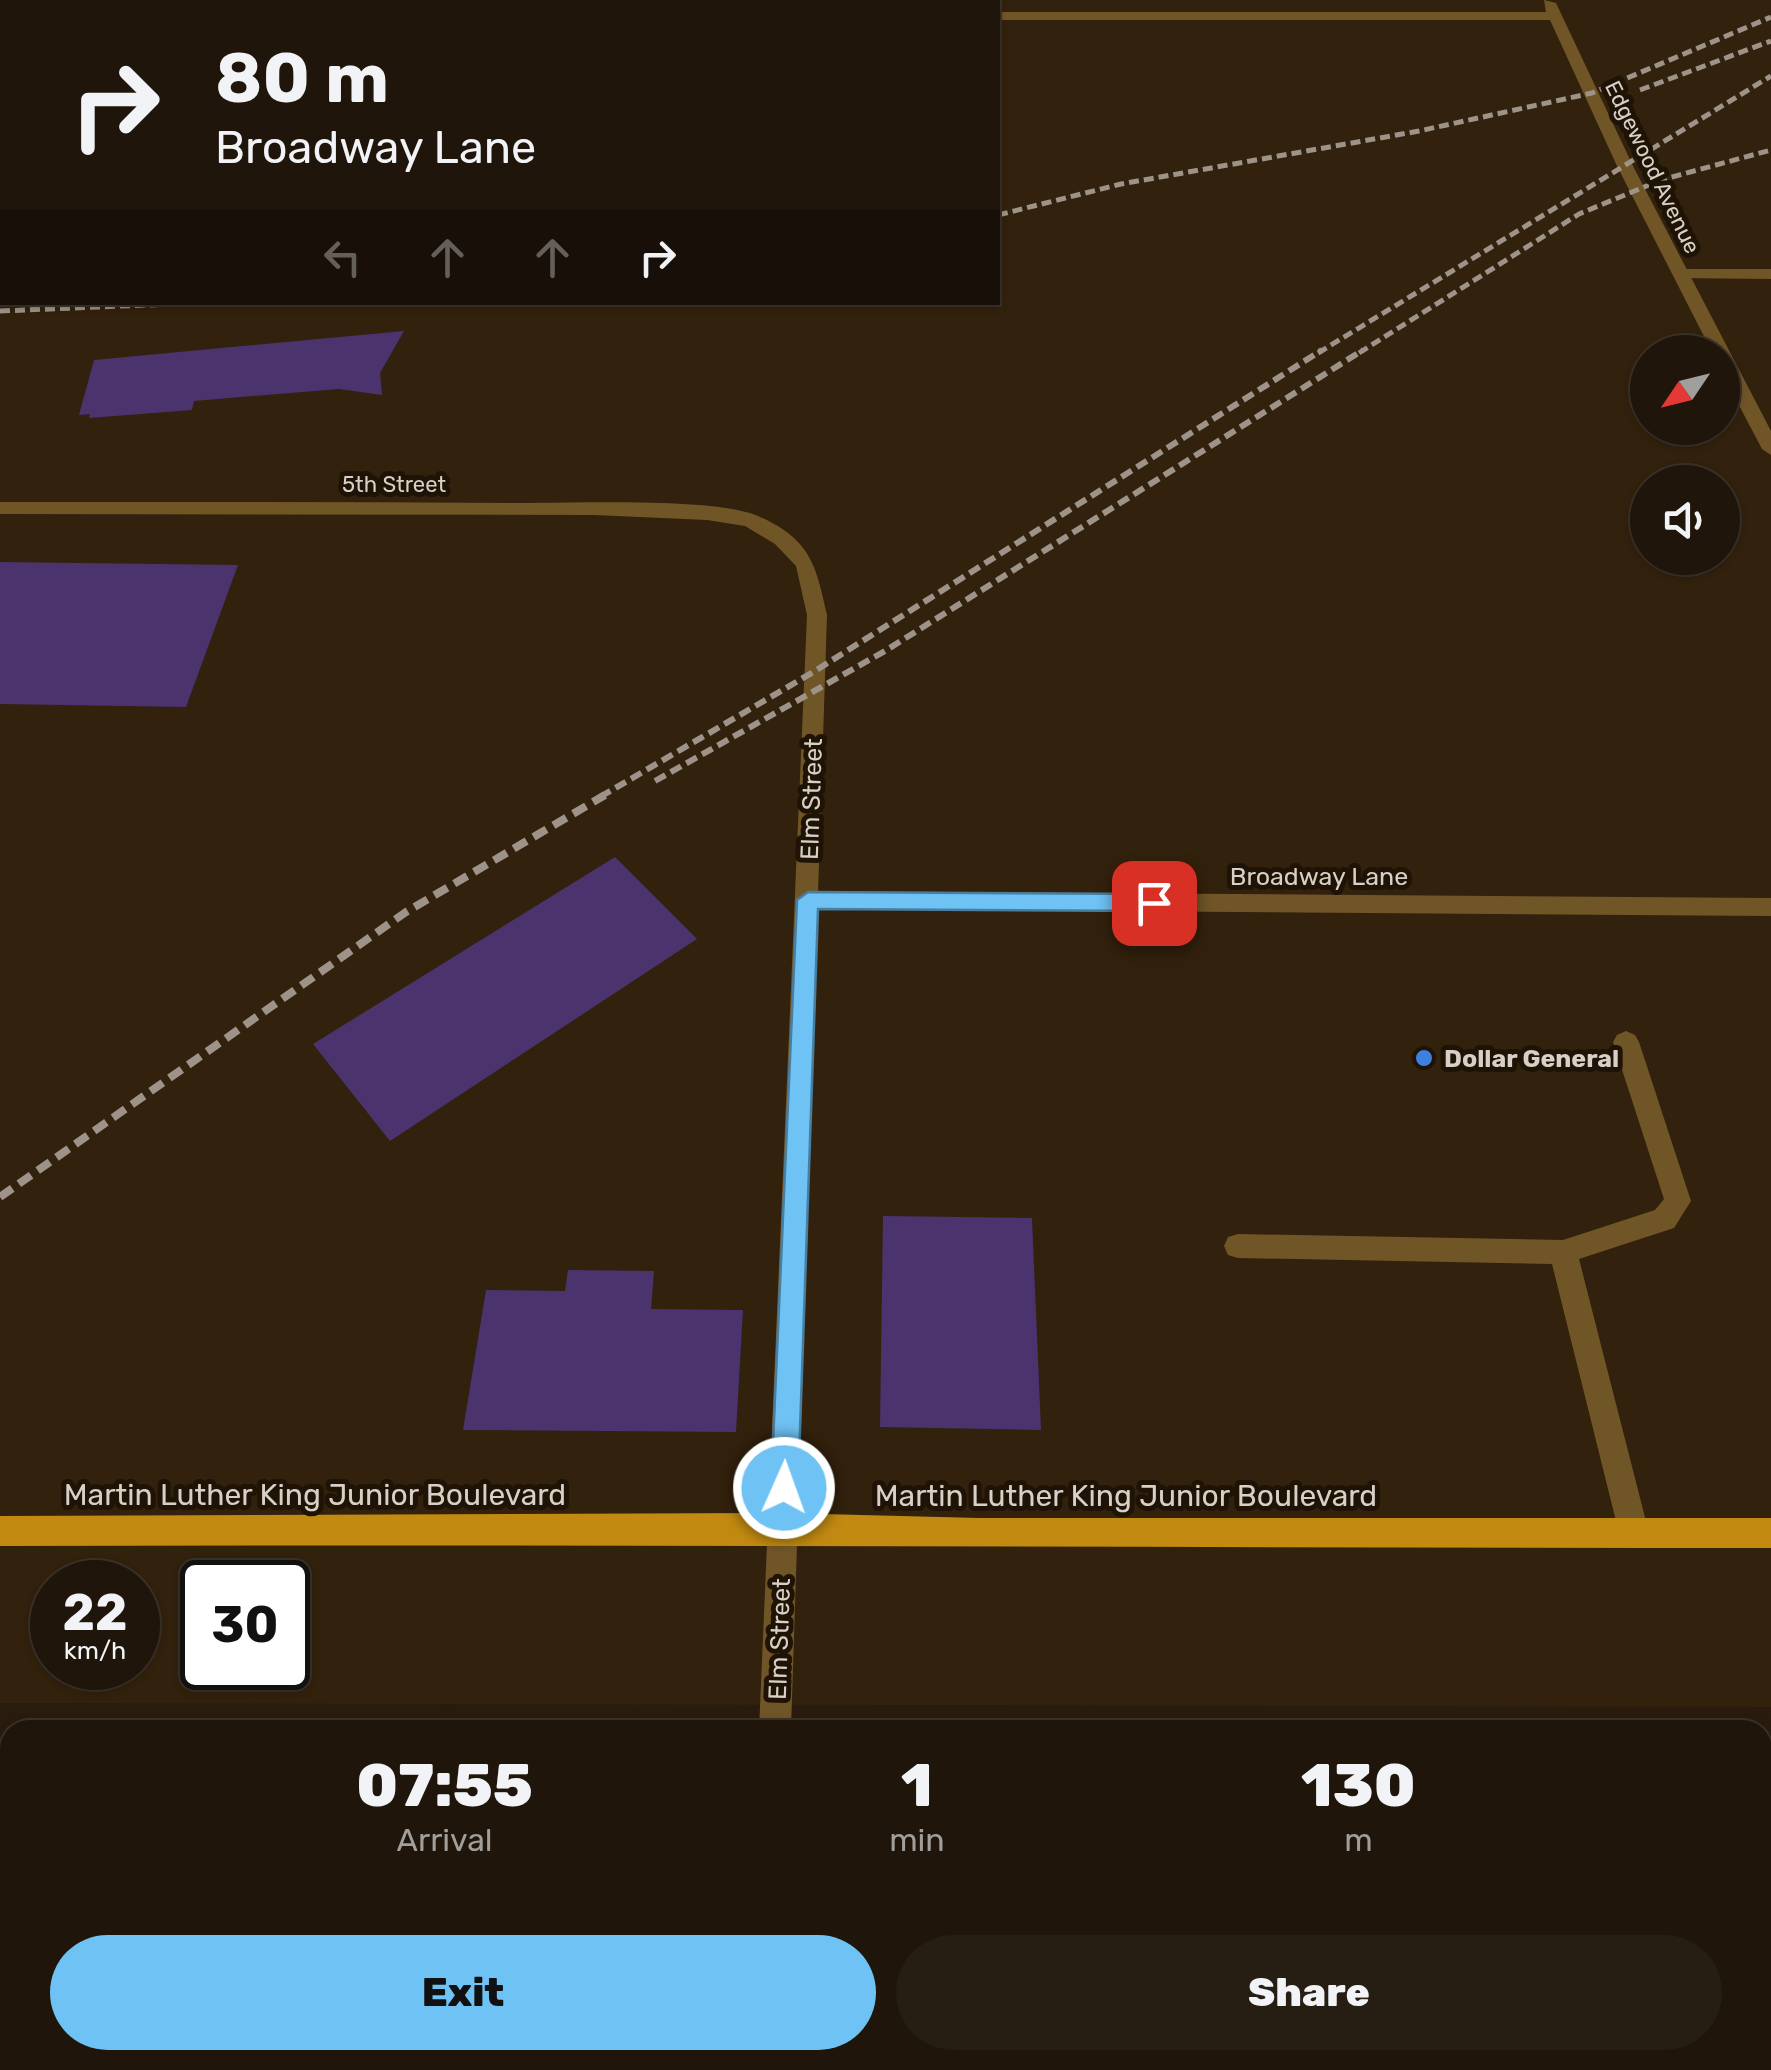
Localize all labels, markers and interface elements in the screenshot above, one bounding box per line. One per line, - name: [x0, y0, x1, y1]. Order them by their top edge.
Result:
- text: 80 m: [215, 37, 389, 120]
- icon: right: [50, 40, 180, 170]
- street label: Edgewood Avenue: [1599, 76, 1706, 258]
- text: Broadway Lane: [215, 121, 536, 174]
- icon: left: [315, 230, 370, 285]
- icon: ahead: [420, 230, 475, 285]
- icon: ahead: [525, 230, 580, 285]
- icon: right: [630, 230, 685, 285]
- north arrow: [1630, 335, 1740, 445]
- map controls: [1630, 335, 1740, 575]
- button: sound: [1630, 465, 1740, 575]
- street label: 5th Street: [342, 471, 446, 498]
- street label: Elm Street: [795, 737, 828, 860]
- pin: [1112, 861, 1197, 946]
- street label: Broadway Lane: [1230, 862, 1408, 891]
- icon: arrive: [1127, 876, 1182, 931]
- place label: Dollar General: [1444, 1044, 1619, 1073]
- marker: Dollar General: [1413, 1047, 1435, 1069]
- position arrow: [732, 1436, 836, 1540]
- street label: Martin Luther King Junior Boulevard: [64, 1477, 566, 1513]
- street label: Martin Luther King Junior Boulevard: [875, 1478, 1377, 1514]
- speed limit sign: 30: [180, 1560, 310, 1690]
- street label: Elm Street: [763, 1577, 796, 1700]
- text: 22: [63, 1583, 128, 1643]
- text: km/h: [64, 1636, 126, 1665]
- text: 07:55: [356, 1750, 533, 1821]
- text: 1: [901, 1750, 933, 1821]
- text: 130: [1301, 1750, 1416, 1821]
- text: Arrival: [397, 1821, 493, 1859]
- text: min: [889, 1821, 945, 1859]
- text: m: [1344, 1821, 1373, 1859]
- button: Exit: [50, 1935, 876, 2050]
- button: Share: [896, 1935, 1722, 2050]

